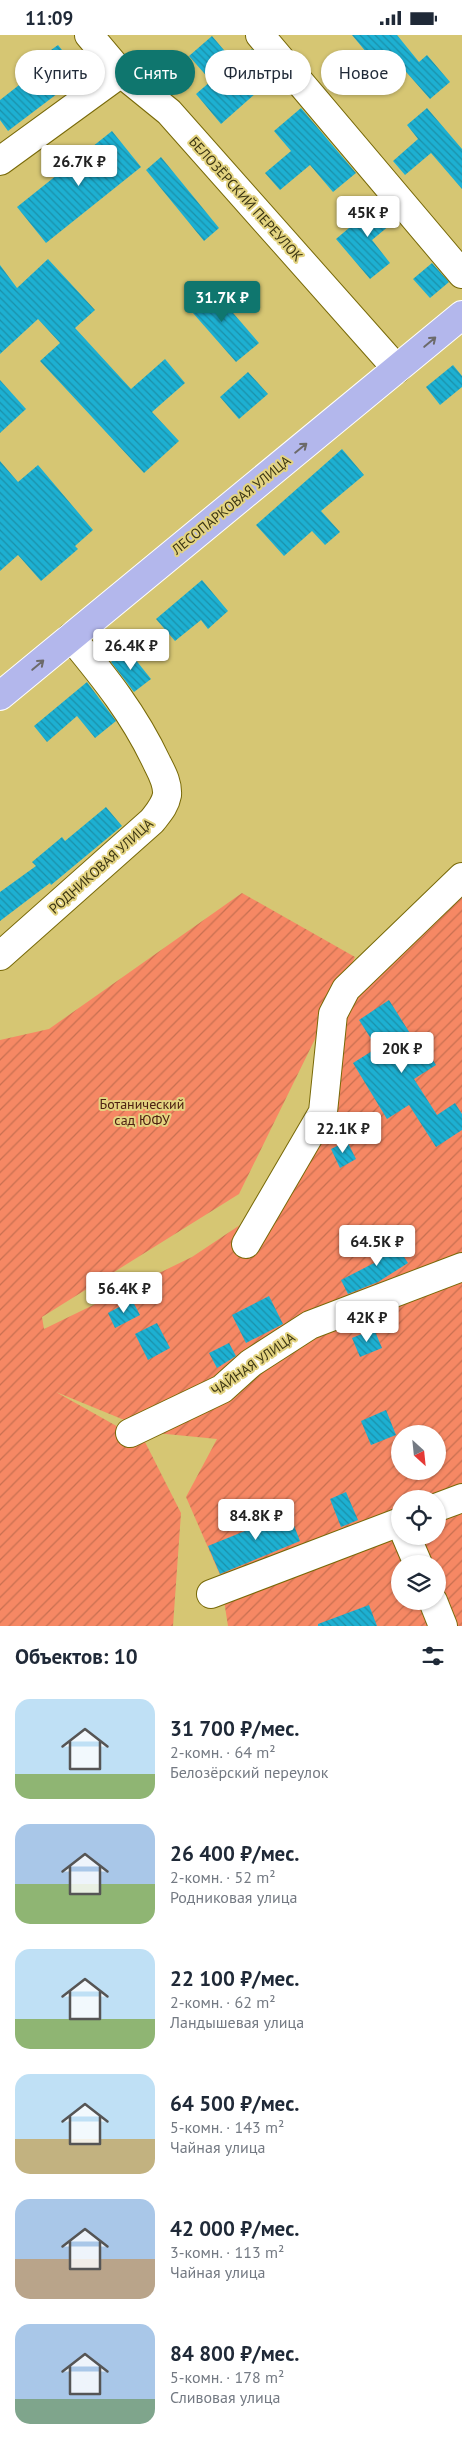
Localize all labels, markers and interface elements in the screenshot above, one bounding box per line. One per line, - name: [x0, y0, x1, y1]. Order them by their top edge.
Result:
- text: 11:09: [25, 6, 73, 30]
- chip: Купить: [15, 50, 105, 95]
- chip: Снять: [115, 50, 195, 95]
- chip: Фильтры: [205, 50, 311, 95]
- chip: Новое: [321, 50, 406, 95]
- street label: БЕЛОЗЁРСКИЙ ПЕРЕУЛОК: [185, 133, 307, 265]
- pin: 26.7K ₽: [33, 145, 125, 187]
- text: 26.7K ₽: [52, 151, 106, 171]
- pin: 45K ₽: [333, 195, 403, 238]
- text: 45K ₽: [348, 202, 388, 222]
- pin: 31.7K ₽: [176, 281, 268, 323]
- text: 31.7K ₽: [195, 287, 249, 307]
- one-way arrow: [423, 336, 436, 347]
- one-way arrow: [294, 442, 307, 453]
- street label: ЛЕСОПАРКОВАЯ УЛИЦА: [167, 451, 295, 559]
- pin: 26.4K ₽: [85, 629, 177, 671]
- text: 26.4K ₽: [104, 635, 158, 655]
- one-way arrow: [31, 659, 44, 670]
- street label: РОДНИКОВАЯ УЛИЦА: [45, 814, 157, 917]
- pin: 20K ₽: [367, 1031, 437, 1074]
- text: 20K ₽: [382, 1038, 422, 1058]
- park label: Ботанический сад ЮФУ: [100, 1095, 184, 1129]
- pin: 22.1K ₽: [297, 1111, 389, 1154]
- text: 22.1K ₽: [316, 1118, 370, 1138]
- pin: 64.5K ₽: [331, 1225, 423, 1267]
- text: 64.5K ₽: [350, 1231, 404, 1251]
- pin: 56.4K ₽: [78, 1271, 170, 1314]
- text: 56.4K ₽: [97, 1278, 151, 1298]
- pin: 42K ₽: [332, 1301, 402, 1343]
- text: 42K ₽: [347, 1307, 387, 1327]
- street label: ЧАЙНАЯ УЛИЦА: [207, 1328, 299, 1400]
- north arrow: [391, 1425, 446, 1480]
- map controls: [391, 1425, 446, 1610]
- button: locate: [391, 1490, 446, 1545]
- pin: 84.8K ₽: [210, 1499, 302, 1541]
- text: 84.8K ₽: [229, 1505, 283, 1525]
- button: layers: [391, 1555, 446, 1610]
- icon: filters: [419, 1642, 447, 1670]
- text: Объектов: 10: [15, 1643, 138, 1670]
- text: 31 700 ₽/мес.: [170, 1715, 299, 1742]
- icon: home: [55, 1719, 115, 1779]
- text: 2-комн. · 64 m²: [170, 1742, 276, 1762]
- text: Белозёрский переулок: [170, 1762, 328, 1782]
- text: 26 400 ₽/мес.: [170, 1840, 299, 1867]
- icon: home: [55, 1844, 115, 1904]
- text: 2-комн. · 52 m²: [170, 1867, 276, 1887]
- text: Родниковая улица: [170, 1887, 297, 1907]
- text: 22 100 ₽/мес.: [170, 1965, 299, 1992]
- icon: home: [55, 1969, 115, 2029]
- text: 2-комн. · 62 m²: [170, 1992, 276, 2012]
- text: Ландышевая улица: [170, 2012, 304, 2032]
- text: 64 500 ₽/мес.: [170, 2090, 299, 2117]
- icon: home: [55, 2094, 115, 2154]
- text: 5-комн. · 143 m²: [170, 2117, 284, 2137]
- text: Чайная улица: [170, 2137, 266, 2157]
- text: 42 000 ₽/мес.: [170, 2215, 299, 2242]
- icon: home: [55, 2219, 115, 2279]
- text: 3-комн. · 113 m²: [170, 2242, 284, 2262]
- text: Чайная улица: [170, 2262, 266, 2282]
- text: 84 800 ₽/мес.: [170, 2340, 299, 2367]
- icon: home: [55, 2344, 115, 2404]
- text: 5-комн. · 178 m²: [170, 2367, 284, 2387]
- text: Сливовая улица: [170, 2387, 281, 2407]

